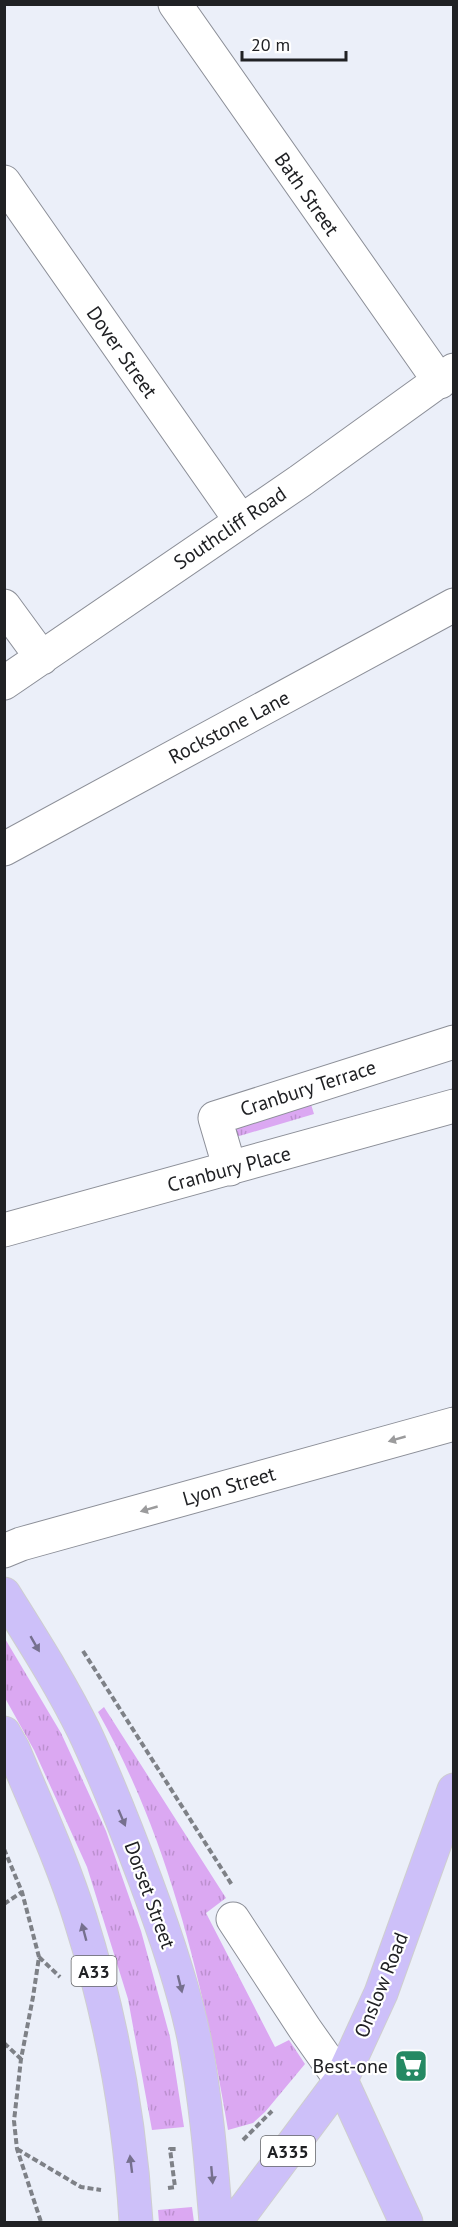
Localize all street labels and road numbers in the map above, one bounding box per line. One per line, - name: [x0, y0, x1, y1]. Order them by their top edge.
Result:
- street label: Bath Street: [269, 147, 345, 241]
- street label: Dover Street: [81, 301, 163, 403]
- street label: Southcliff Road: [169, 481, 291, 575]
- street label: Rockstone Lane: [164, 684, 294, 770]
- street label: Cranbury Terrace: [237, 1054, 379, 1122]
- street label: Cranbury Place: [164, 1140, 294, 1198]
- street label: Lyon Street: [179, 1460, 279, 1512]
- street label: Dorset Street: [119, 1838, 182, 1952]
- street label: Onslow Road: [348, 1929, 414, 2041]
- road number: A33: [72, 1956, 116, 1986]
- road number: A335: [261, 2136, 315, 2166]

